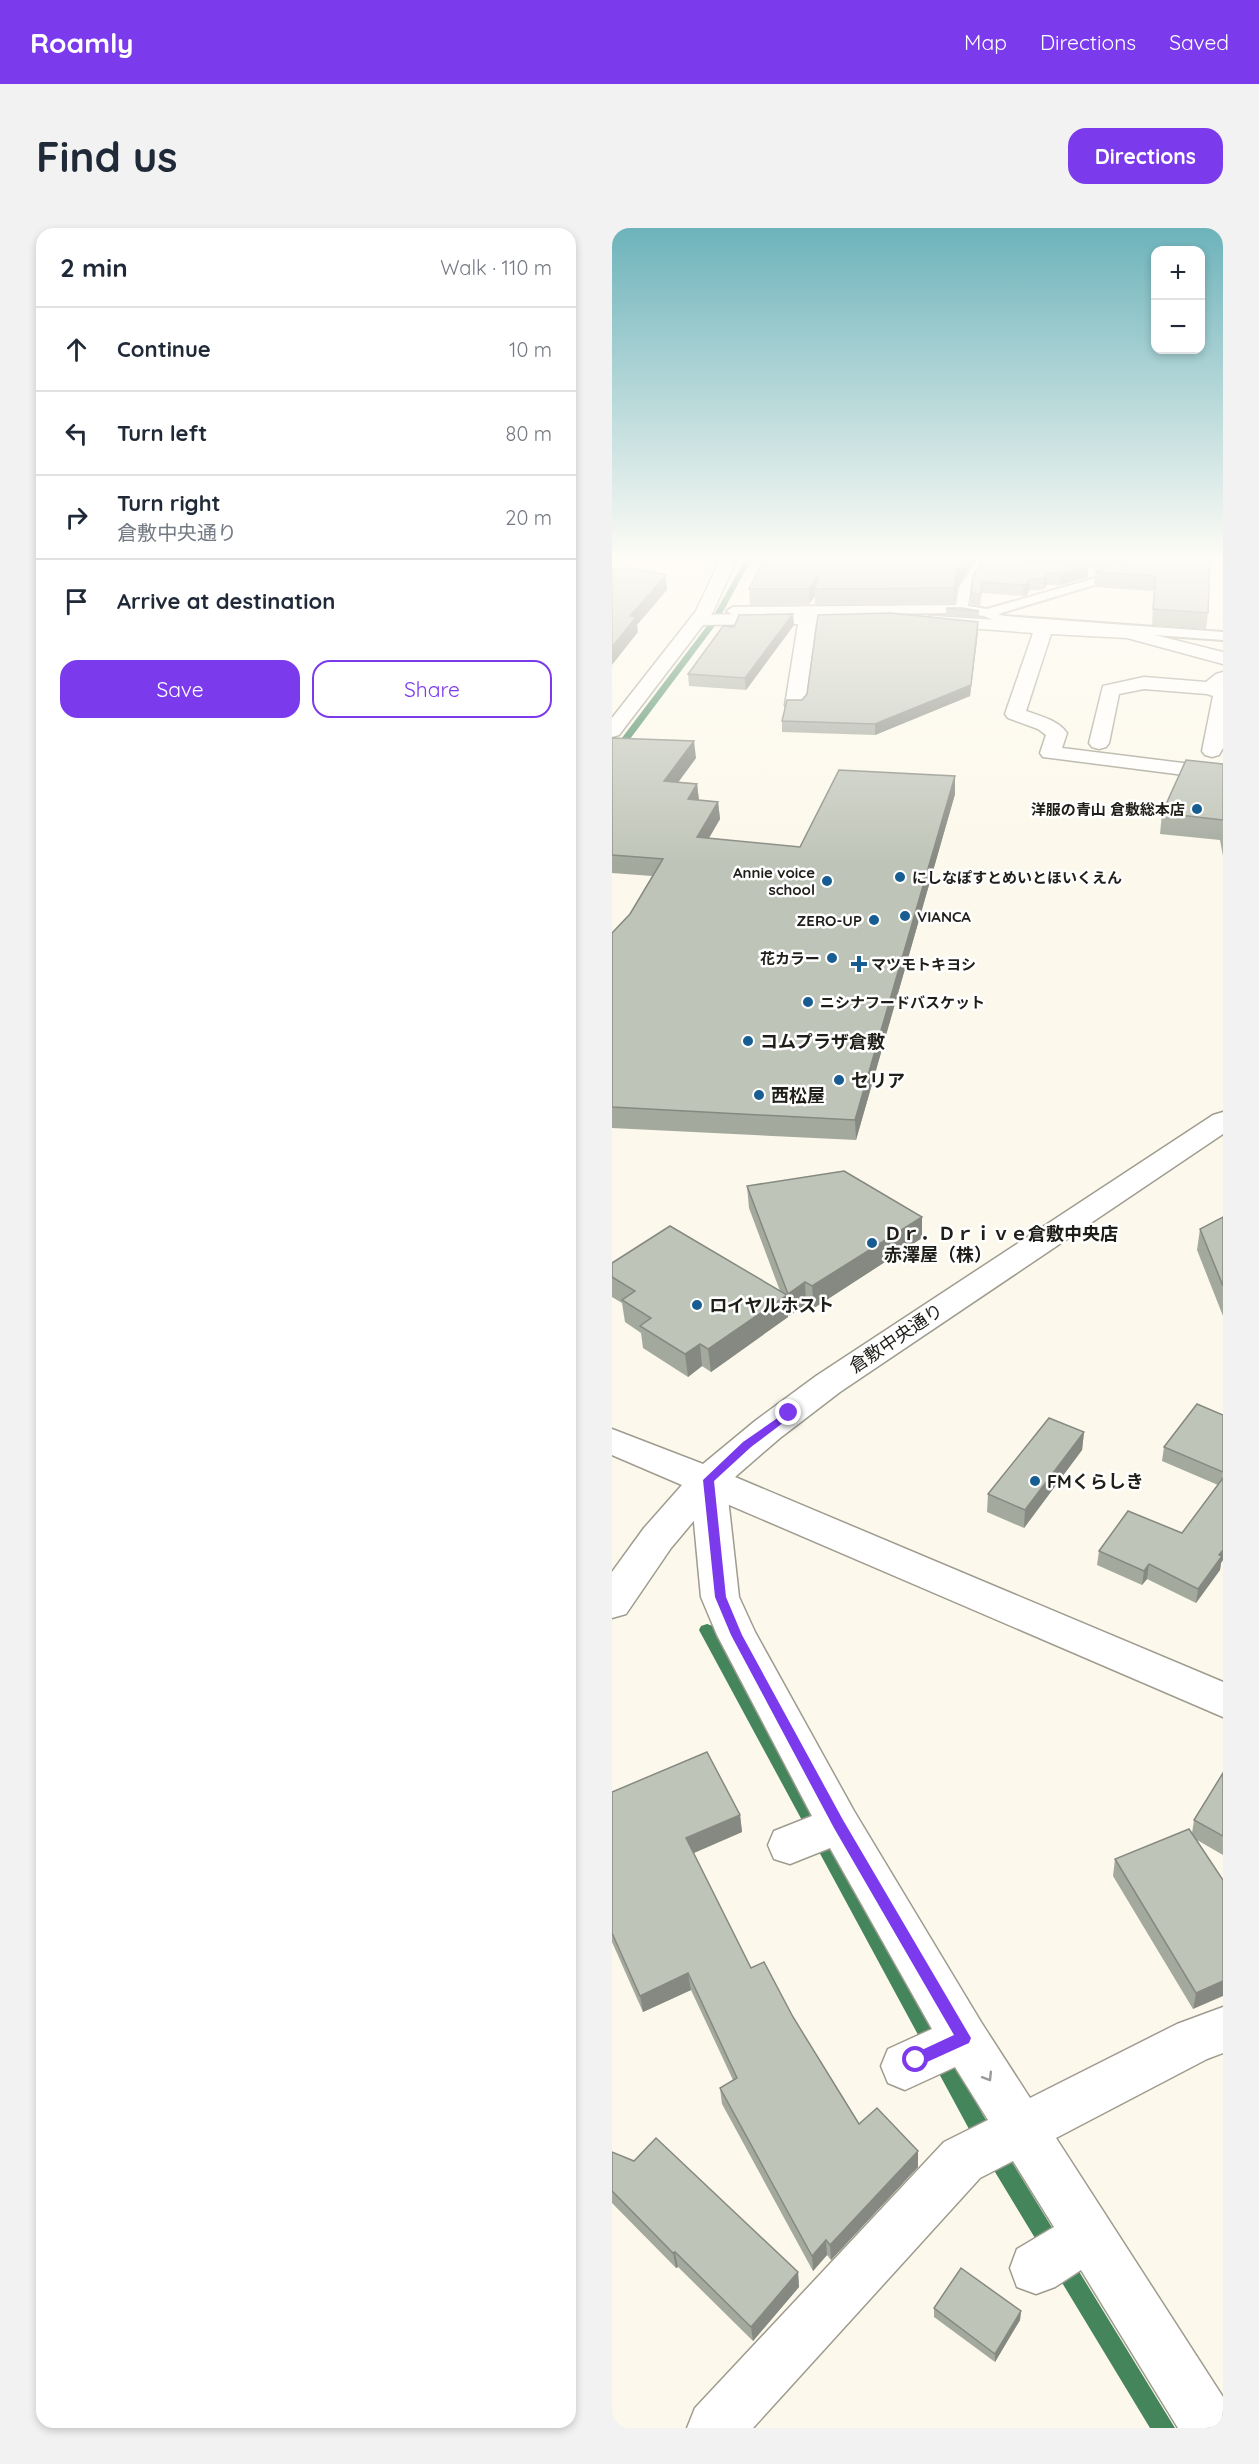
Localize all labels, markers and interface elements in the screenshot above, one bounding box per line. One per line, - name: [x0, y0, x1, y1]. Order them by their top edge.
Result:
- text: Roamly: [30, 25, 134, 60]
- text: Map: [964, 29, 1007, 55]
- text: Directions: [1040, 29, 1136, 55]
- text: Saved: [1169, 29, 1229, 55]
- button: Directions: [1068, 128, 1223, 184]
- text: Find us: [36, 130, 178, 183]
- map controls: [1151, 246, 1205, 354]
- button: +: [1151, 246, 1205, 300]
- text: 2 min: [60, 251, 128, 284]
- text: Walk · 110 m: [440, 255, 552, 280]
- button: −: [1151, 300, 1205, 354]
- icon: ahead: [60, 333, 93, 366]
- text: Continue: [117, 335, 211, 363]
- text: 10 m: [509, 337, 552, 362]
- icon: left: [60, 417, 93, 450]
- text: Turn left: [117, 419, 207, 447]
- text: 80 m: [506, 421, 552, 446]
- text: Turn right: [117, 489, 221, 517]
- icon: right: [60, 501, 93, 534]
- text: 20 m: [505, 505, 552, 530]
- text: 倉敷中央通り: [117, 520, 237, 545]
- icon: arrive: [60, 585, 93, 618]
- text: Arrive at destination: [117, 587, 335, 615]
- button: Save: [60, 660, 300, 718]
- button: Share: [312, 660, 552, 718]
- place label: 洋服の青山 倉敷総本店: [1031, 800, 1185, 819]
- marker: 洋服の青山 倉敷総本店: [1190, 802, 1204, 816]
- place label: Annie voice school: [733, 863, 815, 899]
- place label: にしなぽすとめいとほいくえん: [912, 868, 1122, 887]
- marker: にしなぽすとめいとほいくえん: [893, 870, 907, 884]
- marker: Annie voice school: [820, 874, 834, 888]
- place label: VIANCA: [917, 907, 971, 926]
- marker: VIANCA: [898, 909, 912, 923]
- place label: ZERO-UP: [797, 911, 862, 930]
- marker: ZERO-UP: [867, 913, 881, 927]
- place label: 花カラー: [760, 949, 820, 968]
- marker: 花カラー: [825, 951, 839, 965]
- place label: マツモトキヨシ: [871, 955, 976, 974]
- marker: マツモトキヨシ: [852, 957, 866, 971]
- place label: ニシナフードバスケット: [820, 993, 985, 1012]
- marker: ニシナフードバスケット: [801, 995, 815, 1009]
- place label: コムプラザ倉敷: [760, 1030, 885, 1053]
- marker: コムプラザ倉敷: [741, 1034, 755, 1048]
- place label: セリア: [851, 1069, 905, 1092]
- marker: セリア: [832, 1073, 846, 1087]
- place label: 西松屋: [771, 1084, 825, 1107]
- marker: 西松屋: [752, 1088, 766, 1102]
- place label: Ｄｒ．Ｄｒｉｖｅ倉敷中央店 赤澤屋（株）: [884, 1222, 1118, 1266]
- marker: Ｄｒ．Ｄｒｉｖｅ倉敷中央店 赤澤屋（株）: [865, 1236, 879, 1250]
- place label: ロイヤルホスト: [709, 1294, 834, 1317]
- marker: ロイヤルホスト: [690, 1298, 704, 1312]
- street label: 倉敷中央通り: [845, 1298, 947, 1378]
- route end: [775, 1399, 801, 1425]
- place label: FMくらしき: [1047, 1470, 1144, 1493]
- marker: FMくらしき: [1028, 1474, 1042, 1488]
- route start: [902, 2046, 928, 2072]
- one-way arrow: [981, 2071, 993, 2081]

